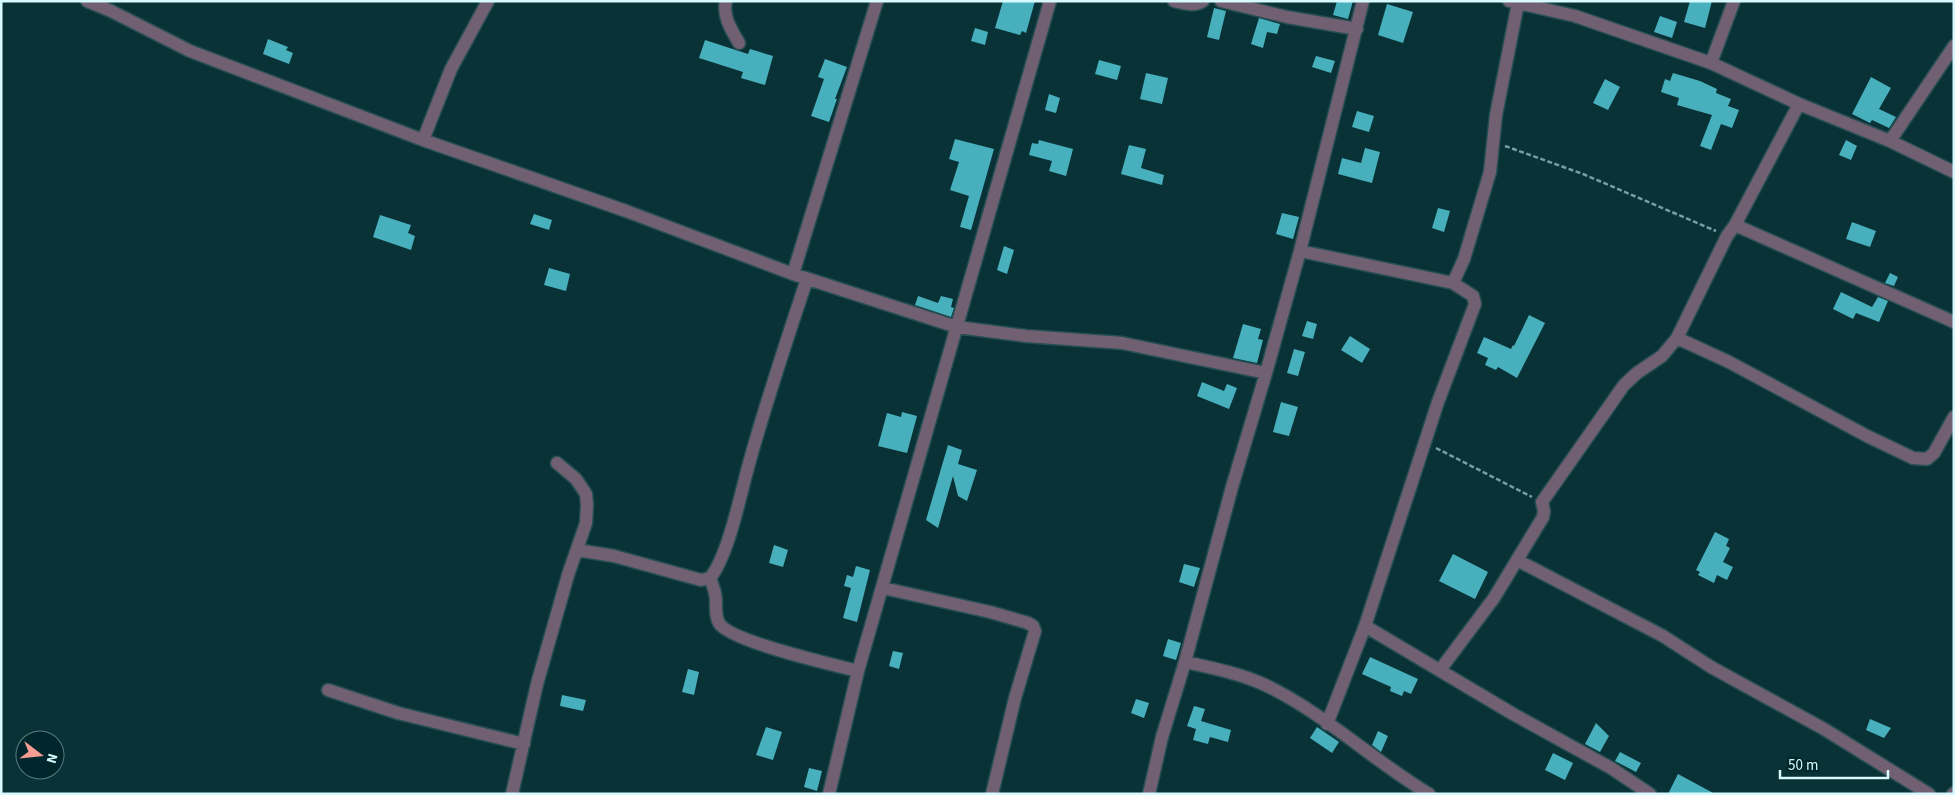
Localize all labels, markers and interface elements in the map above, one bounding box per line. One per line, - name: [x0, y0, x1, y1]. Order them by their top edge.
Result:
- north arrow: [15, 730, 65, 780]
- scale bar: [1780, 748, 1888, 780]
- text: N: [41, 751, 62, 766]
- text: 50 m: [1788, 755, 1818, 776]

